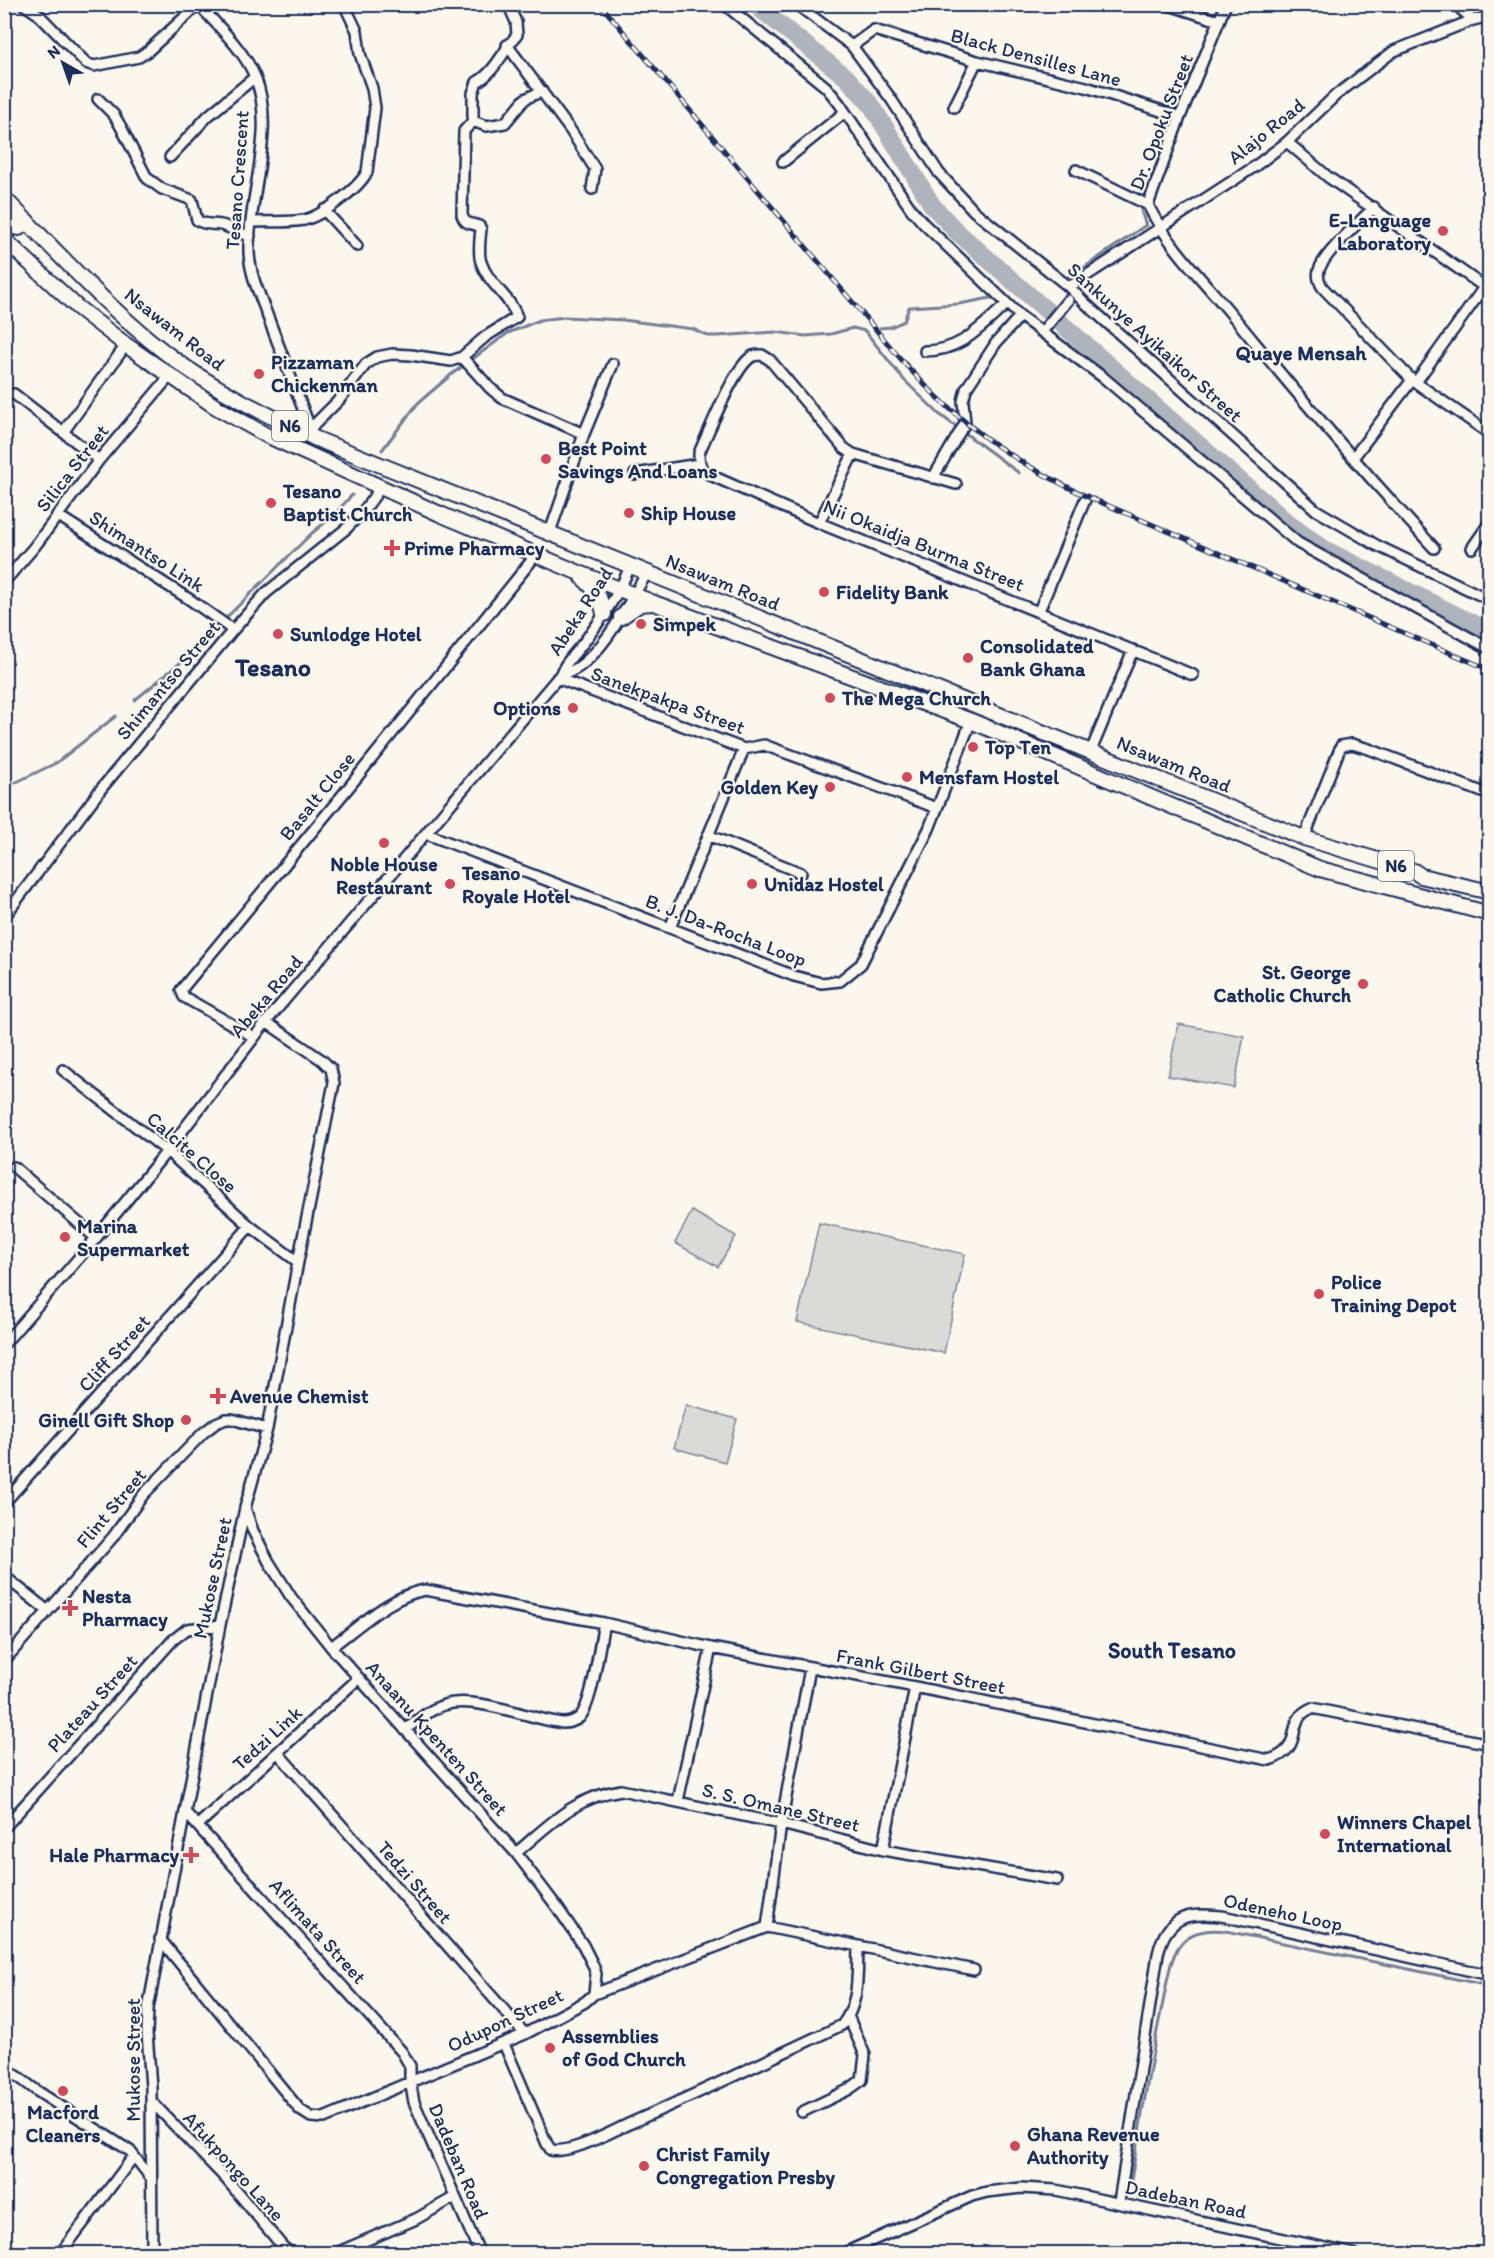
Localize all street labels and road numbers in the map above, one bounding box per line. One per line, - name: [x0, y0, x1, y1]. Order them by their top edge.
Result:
- street label: Black Densilles Lane: [948, 23, 1124, 91]
- street label: Dr. Opoku Street: [1124, 50, 1198, 194]
- street label: Alajo Road: [1223, 93, 1309, 169]
- street label: Tesano Crescent: [220, 110, 254, 250]
- street label: Sankunye Ayikaikor Street: [1063, 257, 1248, 427]
- street label: Nsawam Road: [120, 282, 230, 376]
- road number: N6: [272, 411, 308, 441]
- street label: Silica Street: [30, 419, 114, 516]
- street label: Nii Okaidja Burma Street: [820, 494, 1029, 597]
- street label: Shimantso Link: [85, 505, 210, 597]
- street label: Nsawam Road: [662, 548, 784, 616]
- street label: Abeka Road: [542, 562, 618, 660]
- street label: Shimantso Street: [111, 615, 225, 745]
- street label: Sanekpakpa Street: [588, 661, 749, 739]
- street label: Nsawam Road: [1113, 730, 1235, 798]
- street label: Basalt Close: [274, 747, 360, 845]
- road number: N6: [1378, 851, 1414, 881]
- street label: B. J. Da-Rocha Loop: [642, 888, 810, 972]
- street label: Abeka Road: [224, 950, 308, 1042]
- street label: Calcite Close: [142, 1106, 242, 1198]
- street label: Cliff Street: [73, 1309, 155, 1397]
- street label: Flint Street: [71, 1463, 151, 1553]
- street label: Mukose Street: [187, 1515, 237, 1641]
- street label: Frank Gilbert Street: [834, 1643, 1008, 1699]
- street label: Plateau Street: [42, 1649, 143, 1757]
- street label: Anaanu Kpenten Street: [361, 1655, 513, 1821]
- street label: Tedzi Link: [227, 1700, 307, 1775]
- street label: S. S. Omane Street: [700, 1777, 863, 1837]
- street label: Tedzi Street: [373, 1836, 458, 1929]
- street label: Aflimata Street: [264, 1873, 372, 1989]
- street label: Odeneho Loop: [1221, 1888, 1345, 1936]
- street label: Odupon Street: [443, 1983, 567, 2057]
- street label: Mukose Street: [121, 1998, 145, 2122]
- street label: Dadeban Road: [424, 2099, 494, 2223]
- street label: Afukpongo Lane: [178, 2106, 290, 2226]
- street label: Dadeban Road: [1123, 2174, 1249, 2224]

